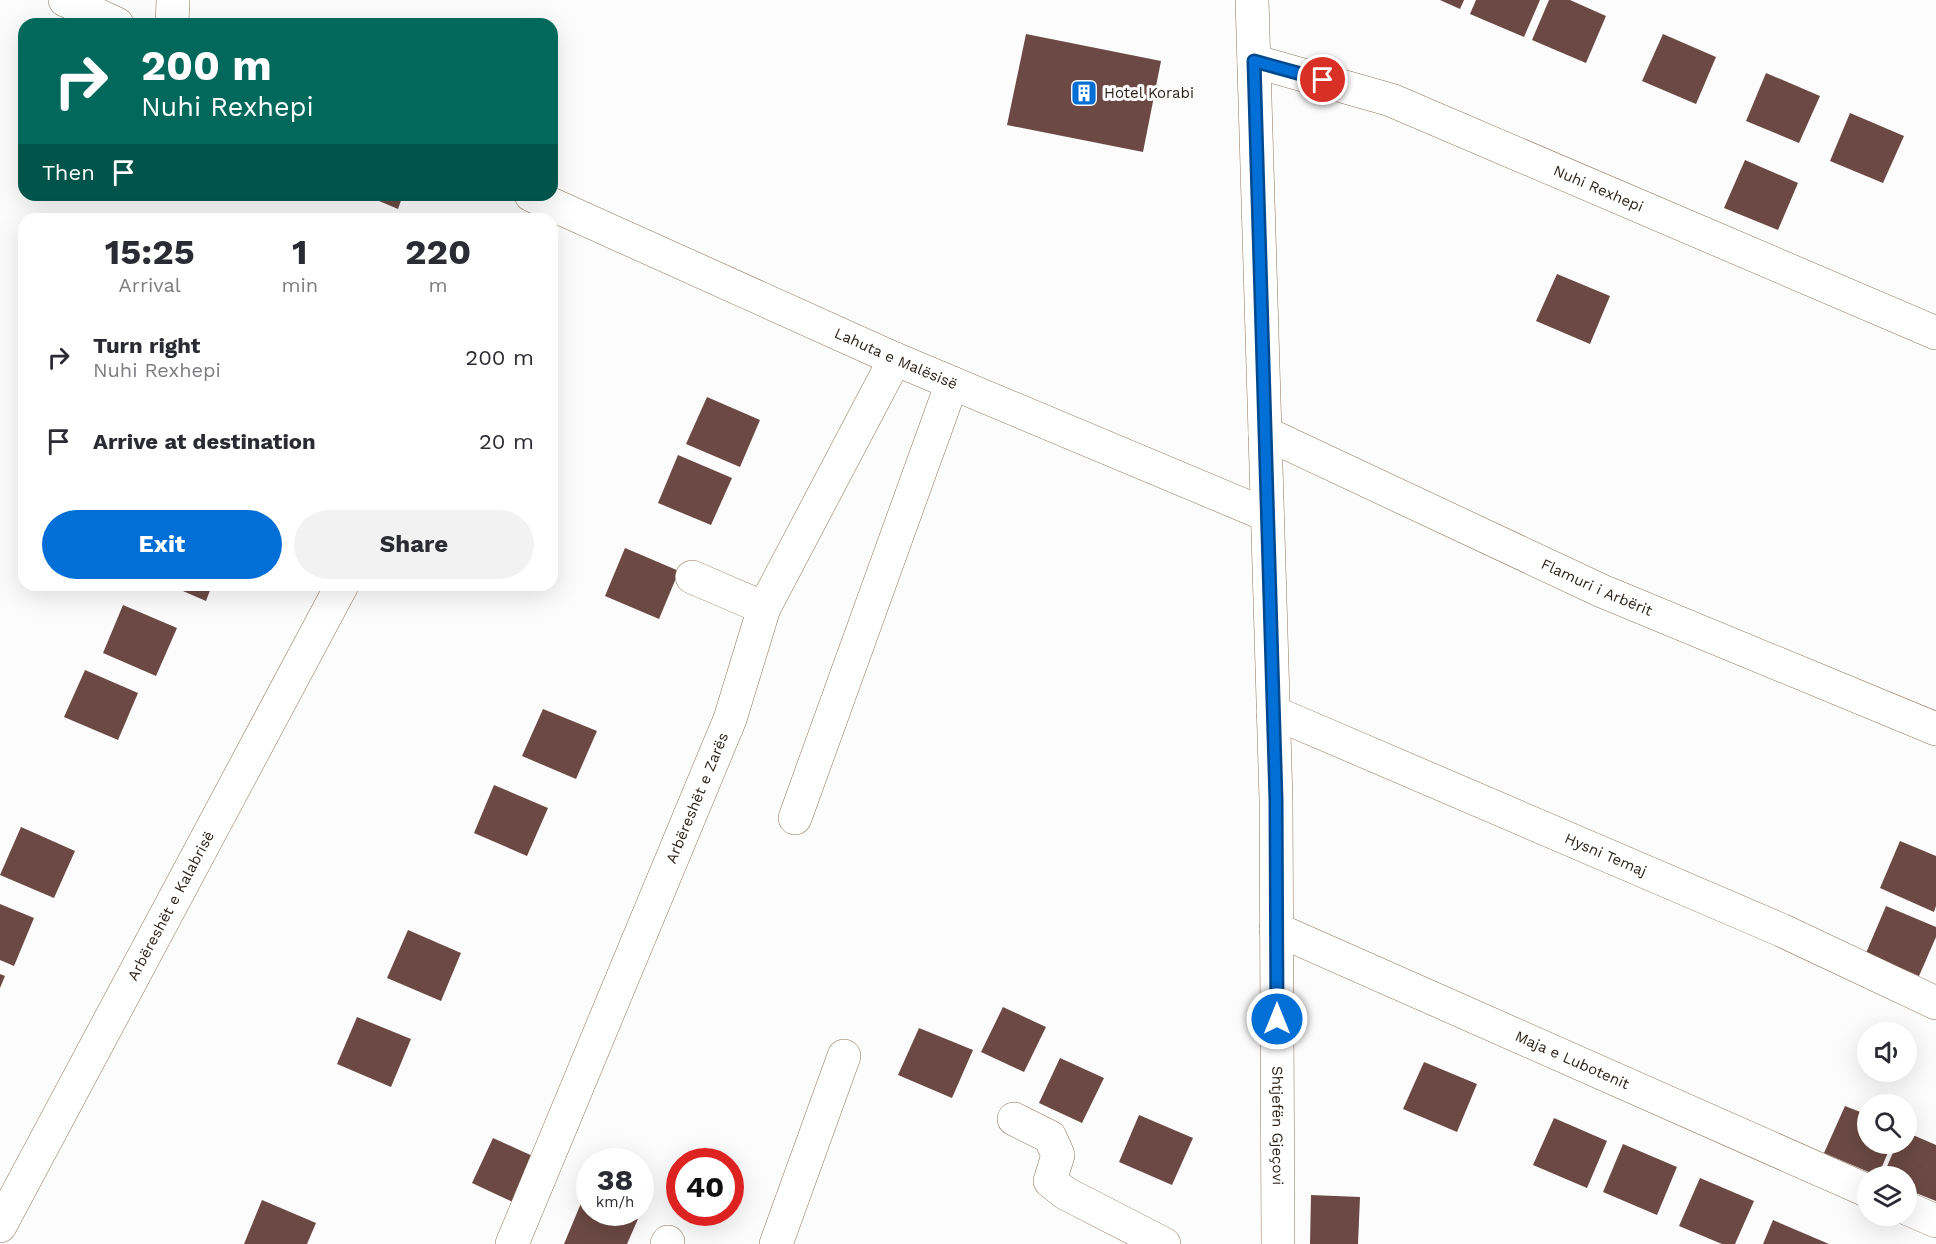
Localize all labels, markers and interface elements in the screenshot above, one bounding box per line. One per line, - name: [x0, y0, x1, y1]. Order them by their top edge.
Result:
- text: 200 m: [141, 41, 272, 90]
- icon: right: [42, 42, 120, 120]
- pin: [1297, 54, 1348, 105]
- icon: arrive: [1306, 63, 1339, 96]
- building icon: Hotel Korabi: [1069, 78, 1099, 108]
- place label: Hotel Korabi: [1104, 84, 1194, 102]
- text: Nuhi Rexhepi: [141, 91, 314, 123]
- icon: arrive: [107, 156, 140, 189]
- text: Then: [42, 160, 95, 185]
- street label: Nuhi Rexhepi: [1551, 162, 1646, 216]
- text: 15:25: [105, 231, 195, 273]
- text: 1: [292, 231, 308, 273]
- text: 220: [405, 231, 471, 273]
- text: Arrival: [119, 273, 181, 297]
- text: min: [281, 273, 318, 297]
- text: m: [429, 273, 448, 297]
- street label: Lahuta e Malësisë: [832, 324, 960, 393]
- text: Turn right: [93, 333, 200, 358]
- icon: right: [42, 341, 75, 374]
- text: 200 m: [465, 345, 534, 370]
- text: Nuhi Rexhepi: [93, 358, 221, 382]
- icon: arrive: [42, 425, 75, 458]
- text: Arrive at destination: [93, 429, 316, 454]
- text: 20 m: [479, 429, 534, 454]
- button: Exit: [42, 510, 282, 579]
- button: Share: [294, 510, 534, 579]
- street label: Flamuri i Arbërit: [1538, 555, 1656, 620]
- street label: Arbëreshët e Zarës: [662, 730, 732, 866]
- street label: Arbëreshët e Kalabrisë: [124, 828, 218, 984]
- street label: Hysni Temaj: [1562, 829, 1649, 880]
- position arrow: [1245, 987, 1309, 1051]
- map controls: [1857, 1022, 1917, 1226]
- button: sound: [1857, 1022, 1917, 1082]
- street label: Maja e Lubotenit: [1512, 1027, 1633, 1094]
- street label: Shtjefën Gjeçovi: [1268, 1066, 1287, 1185]
- button: search: [1857, 1094, 1917, 1154]
- speed limit sign: 40: [666, 1148, 744, 1226]
- text: 38: [597, 1162, 633, 1197]
- button: layers: [1857, 1166, 1917, 1226]
- text: km/h: [596, 1193, 634, 1211]

